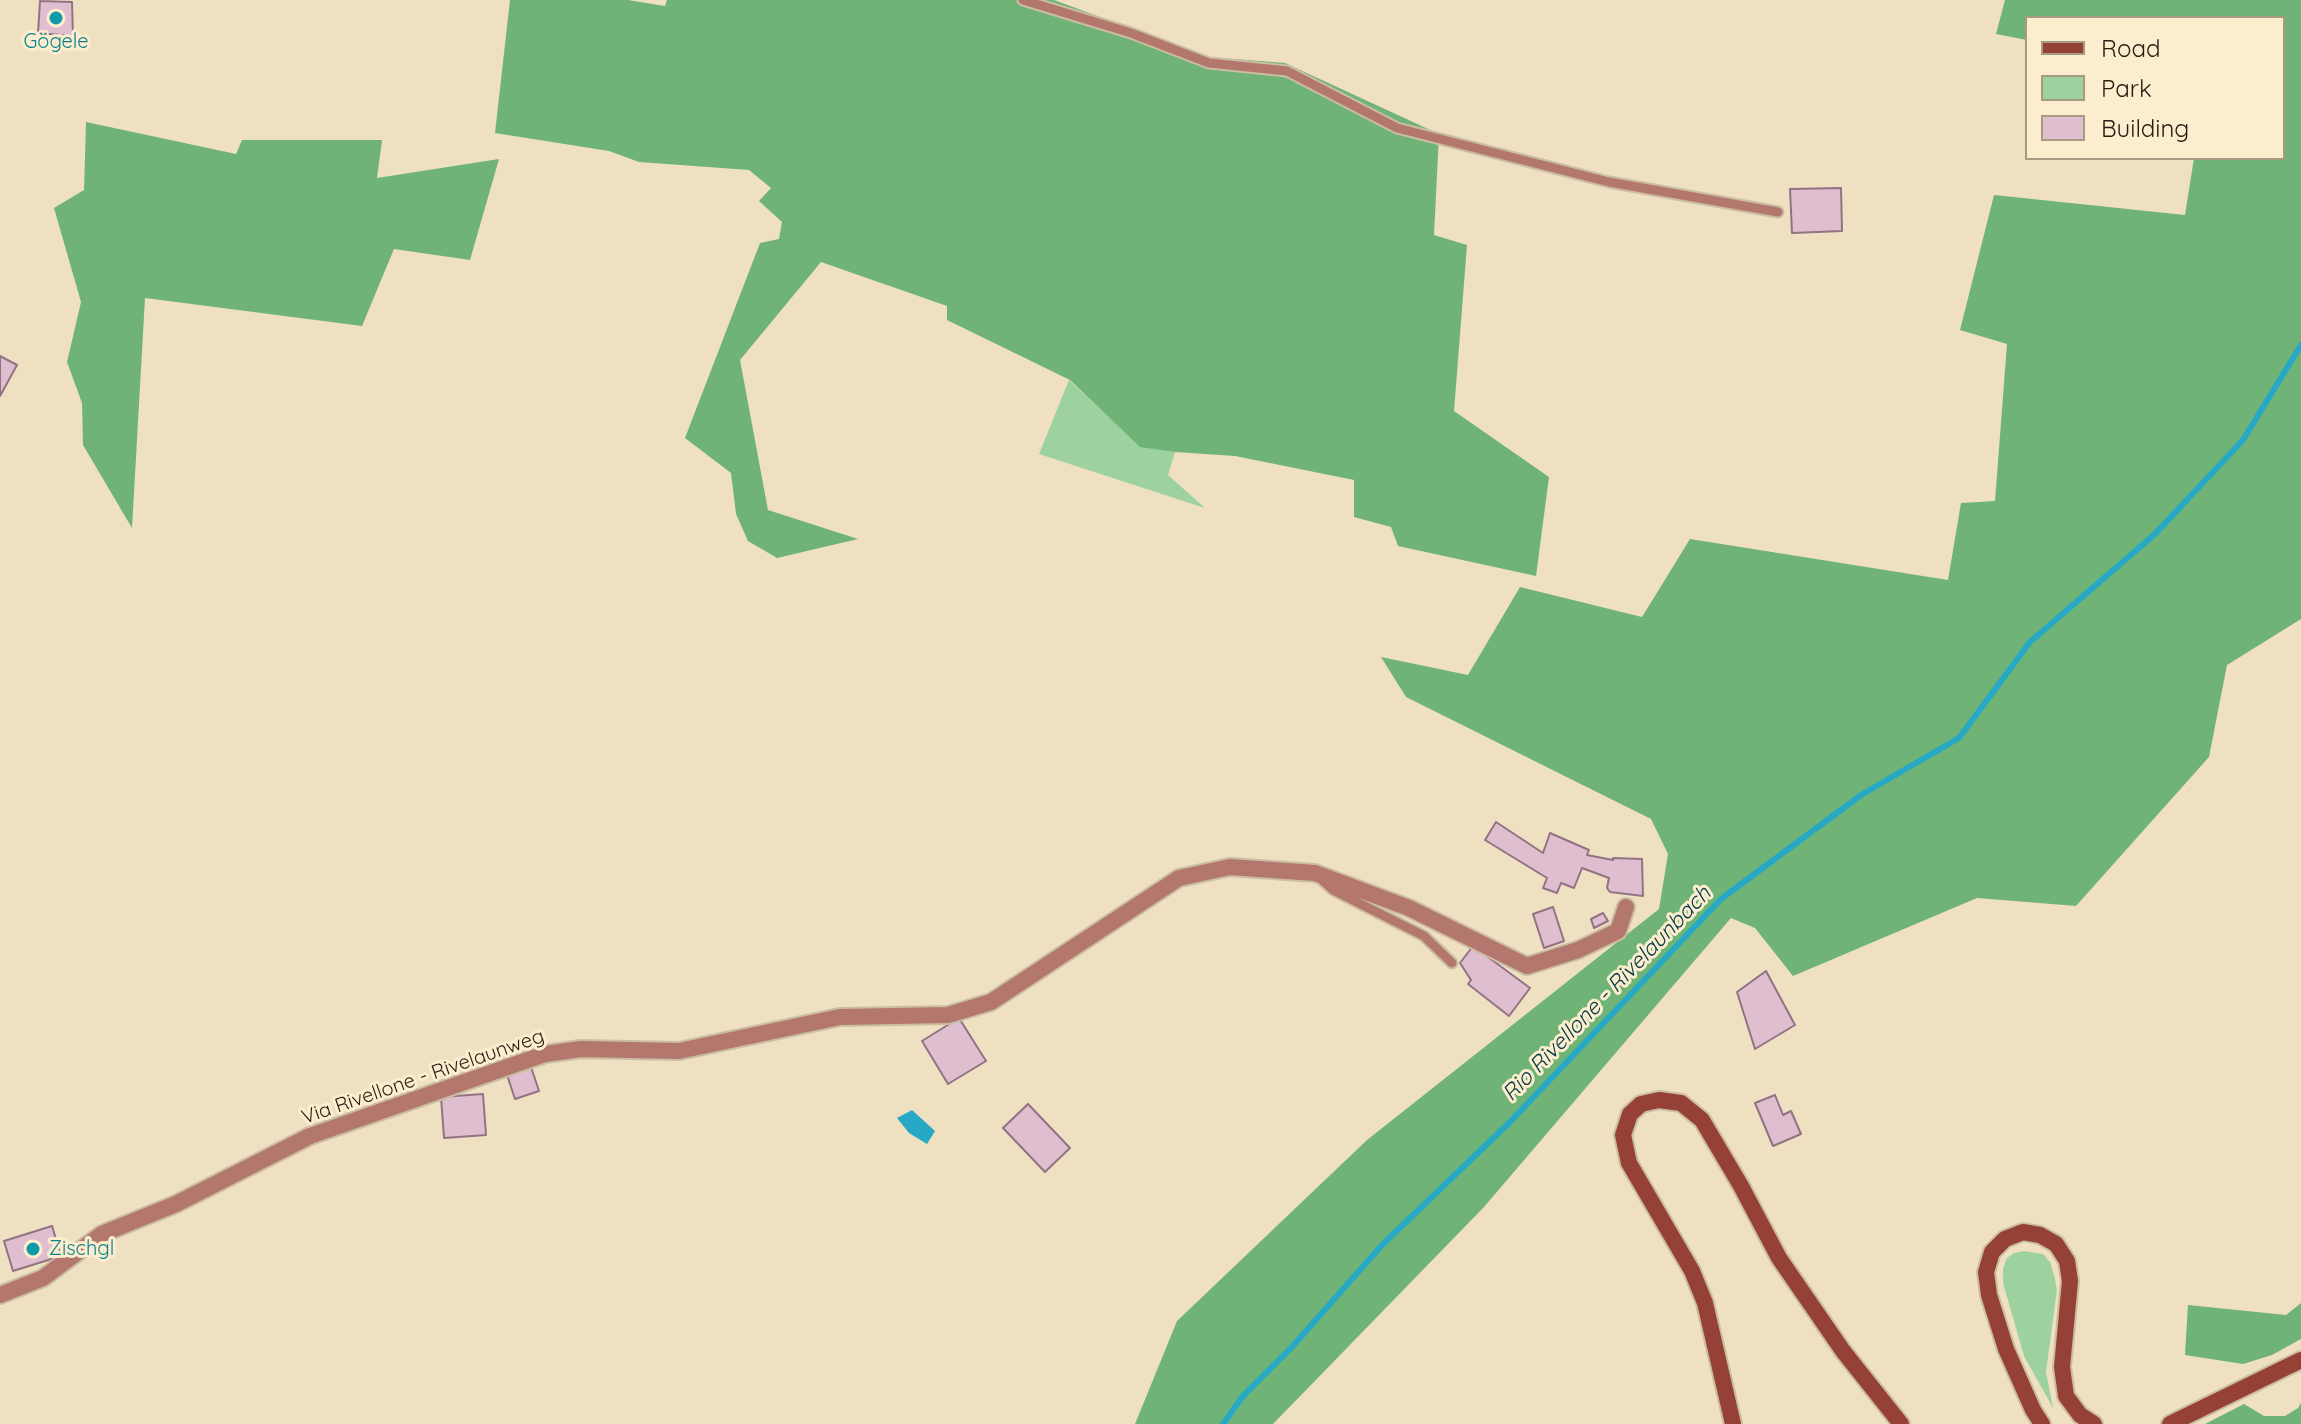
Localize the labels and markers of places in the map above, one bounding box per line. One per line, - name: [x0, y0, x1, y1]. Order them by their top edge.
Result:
- marker: Gögele: [47, 9, 65, 27]
- place label: Gögele: [23, 30, 89, 54]
- place label: Zischgl: [49, 1237, 114, 1261]
- marker: Zischgl: [24, 1240, 42, 1258]

